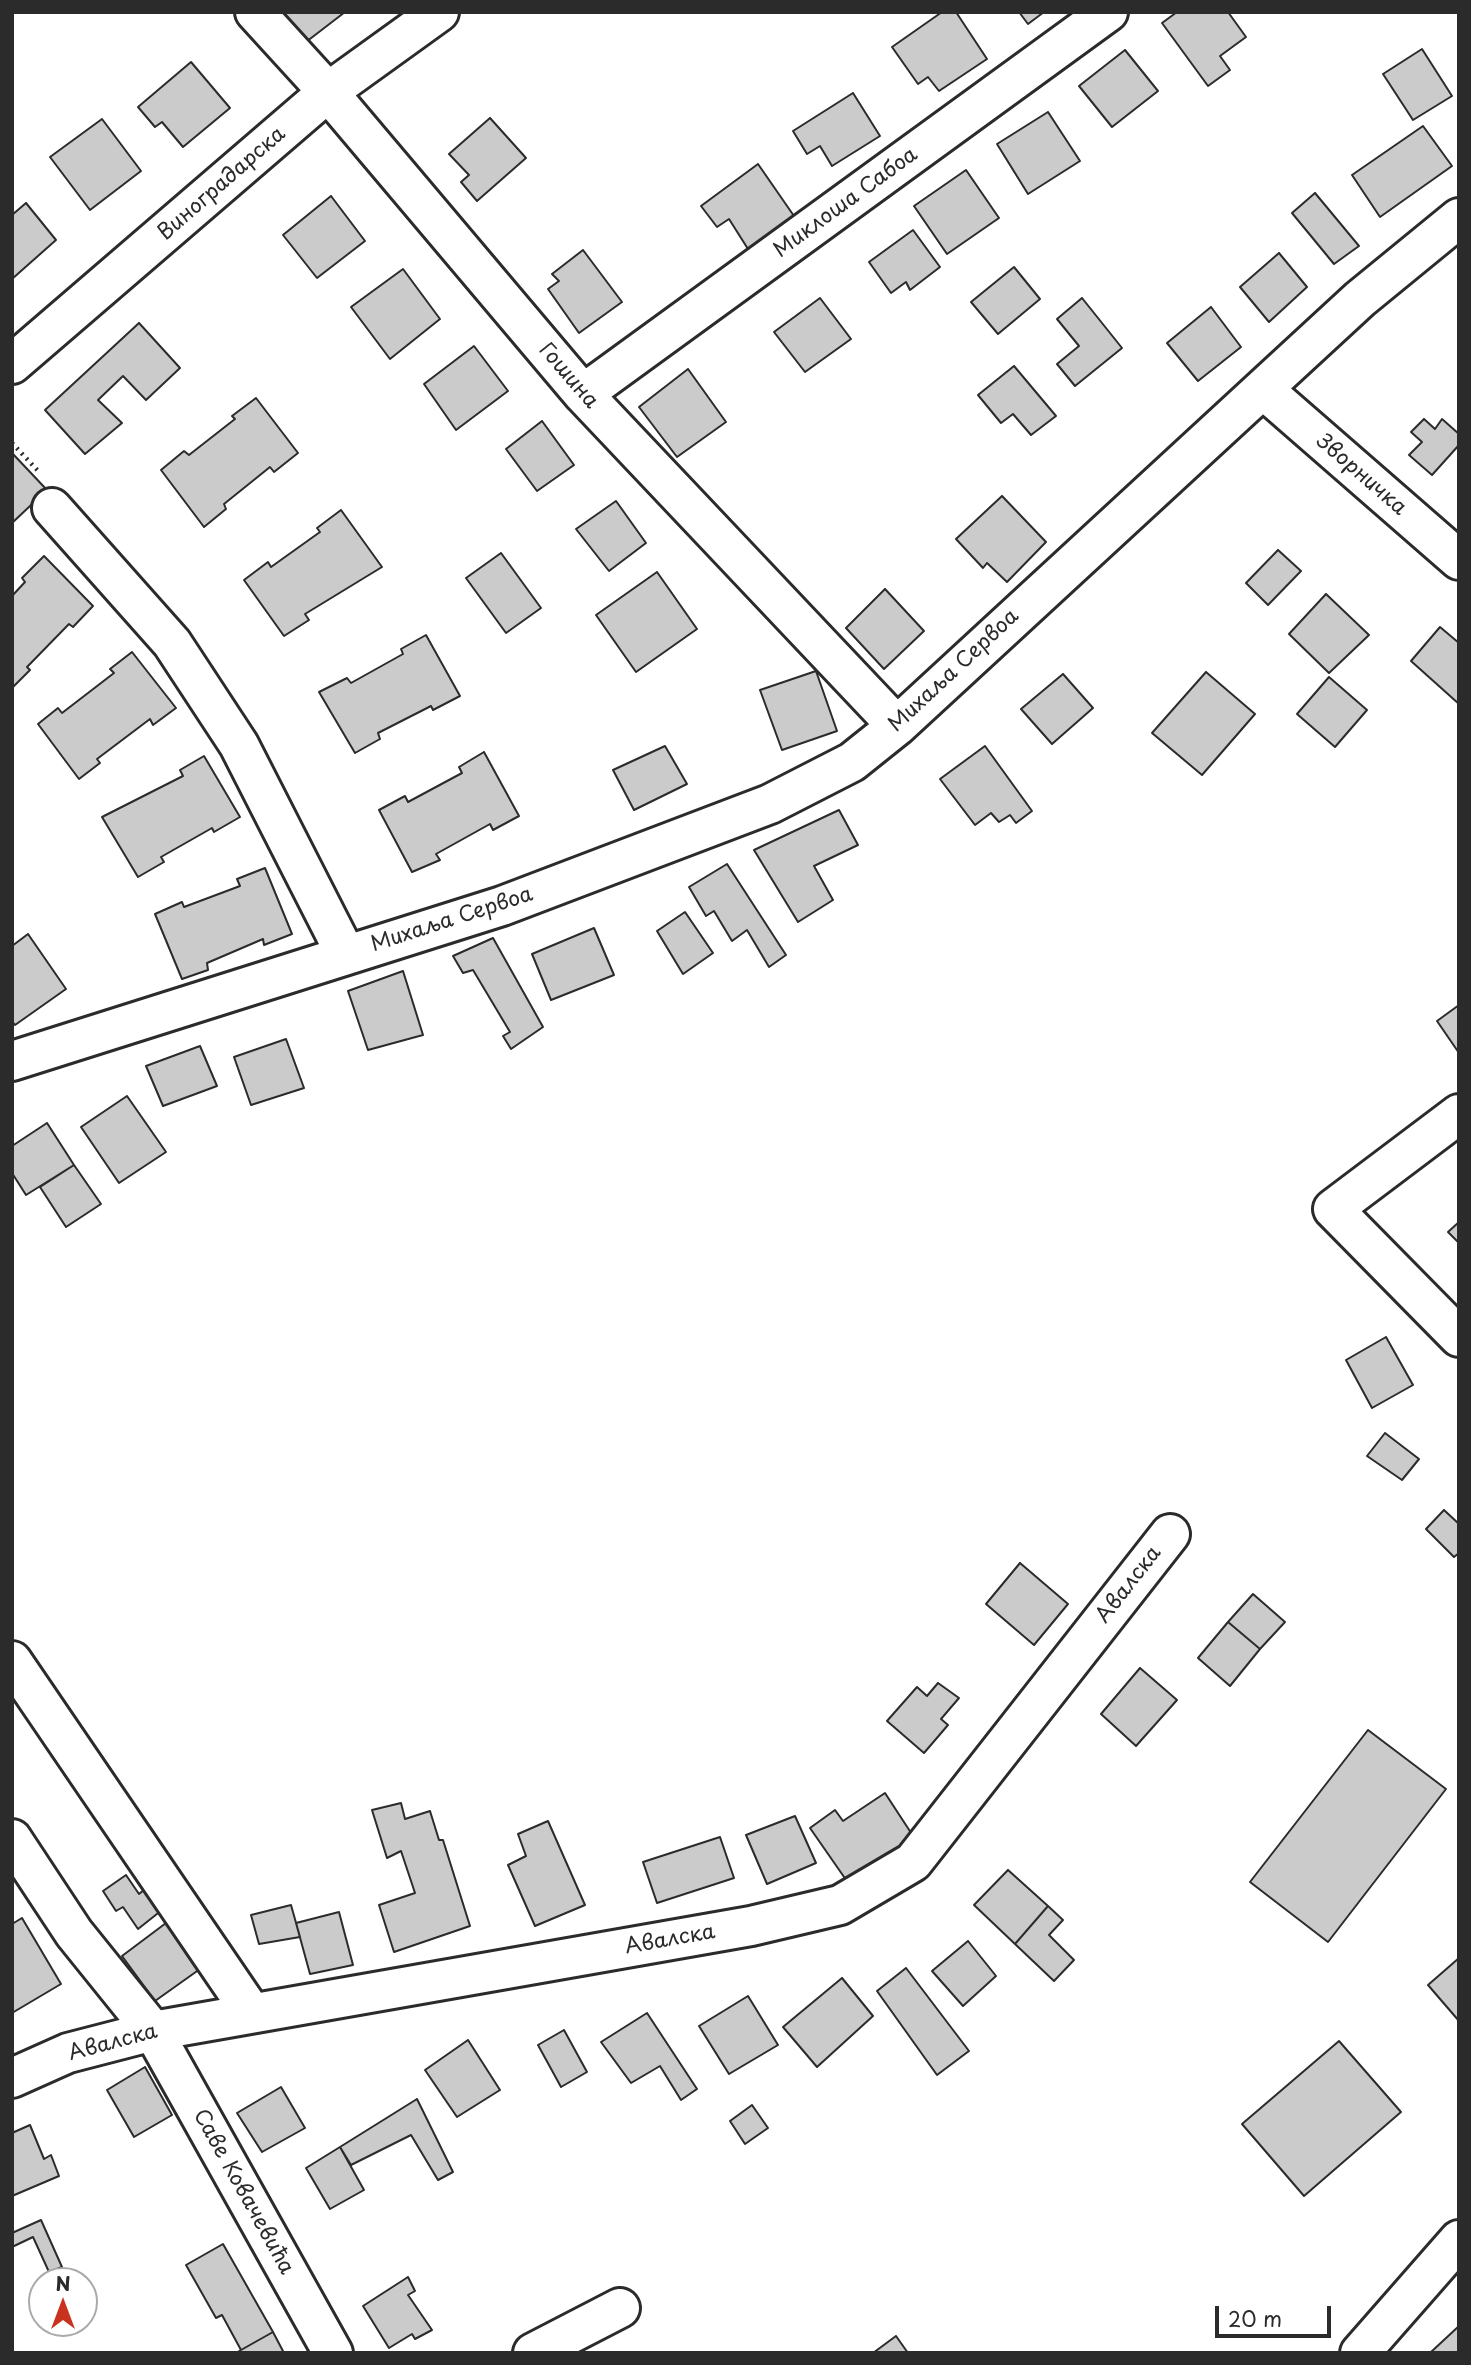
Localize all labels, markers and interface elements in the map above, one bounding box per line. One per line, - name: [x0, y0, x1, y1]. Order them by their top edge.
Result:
- street label: Виноградарска: [153, 122, 291, 246]
- street label: Миклоша Сабоа: [769, 142, 923, 264]
- street label: Гошина: [533, 338, 603, 414]
- street label: Зворничка: [1311, 429, 1411, 521]
- street label: Михаља Сервоа: [884, 604, 1024, 738]
- street label: Михаља Сервоа: [368, 882, 536, 958]
- street label: Авалска: [1091, 1541, 1167, 1629]
- street label: Авалска: [623, 1920, 717, 1960]
- street label: Авалска: [66, 2019, 160, 2067]
- street label: Саве Ковачевића: [187, 2105, 299, 2279]
- north arrow: [28, 2267, 98, 2337]
- text: N: [55, 2269, 71, 2297]
- scale bar: [1219, 2292, 1334, 2336]
- text: 20 m: [1228, 2302, 1282, 2334]

